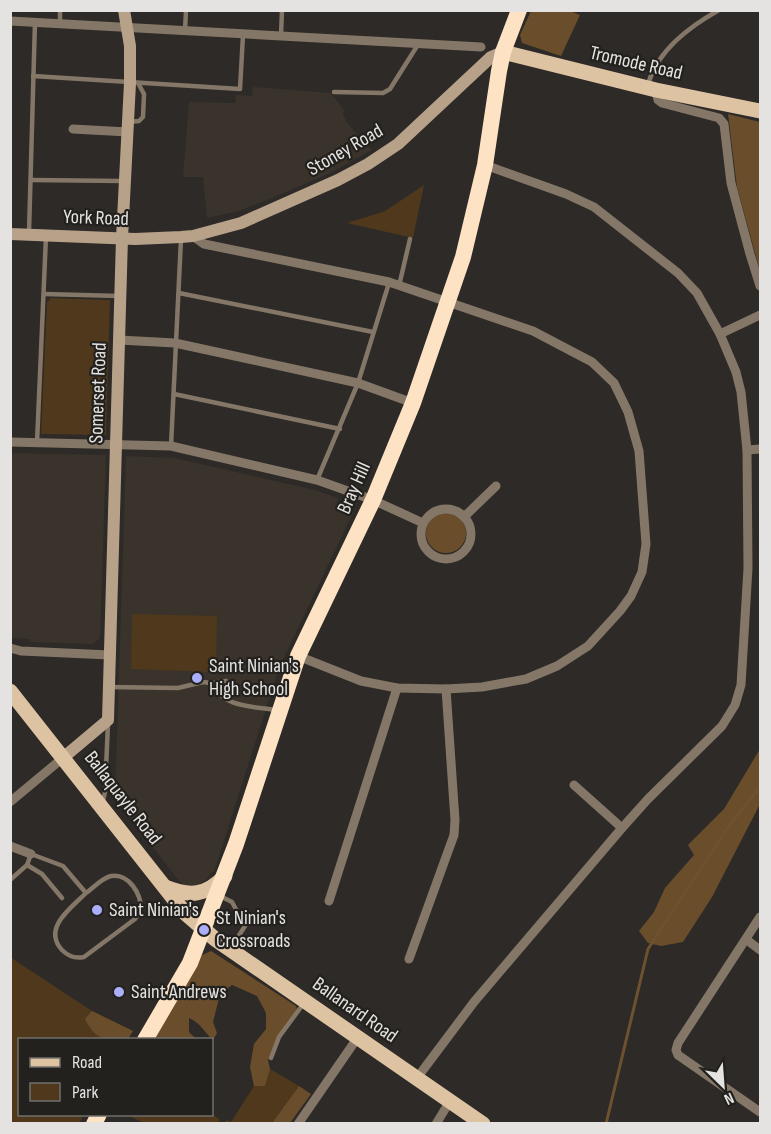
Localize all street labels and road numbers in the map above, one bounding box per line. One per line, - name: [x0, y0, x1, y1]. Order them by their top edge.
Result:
- street label: Tromode Road: [587, 41, 685, 85]
- street label: Stoney Road: [303, 119, 387, 181]
- street label: York Road: [63, 205, 129, 231]
- street label: Somerset Road: [84, 342, 112, 444]
- street label: Bray Hill: [332, 458, 376, 518]
- street label: Ballaquayle Road: [79, 746, 167, 850]
- street label: Ballanard Road: [308, 972, 402, 1048]

